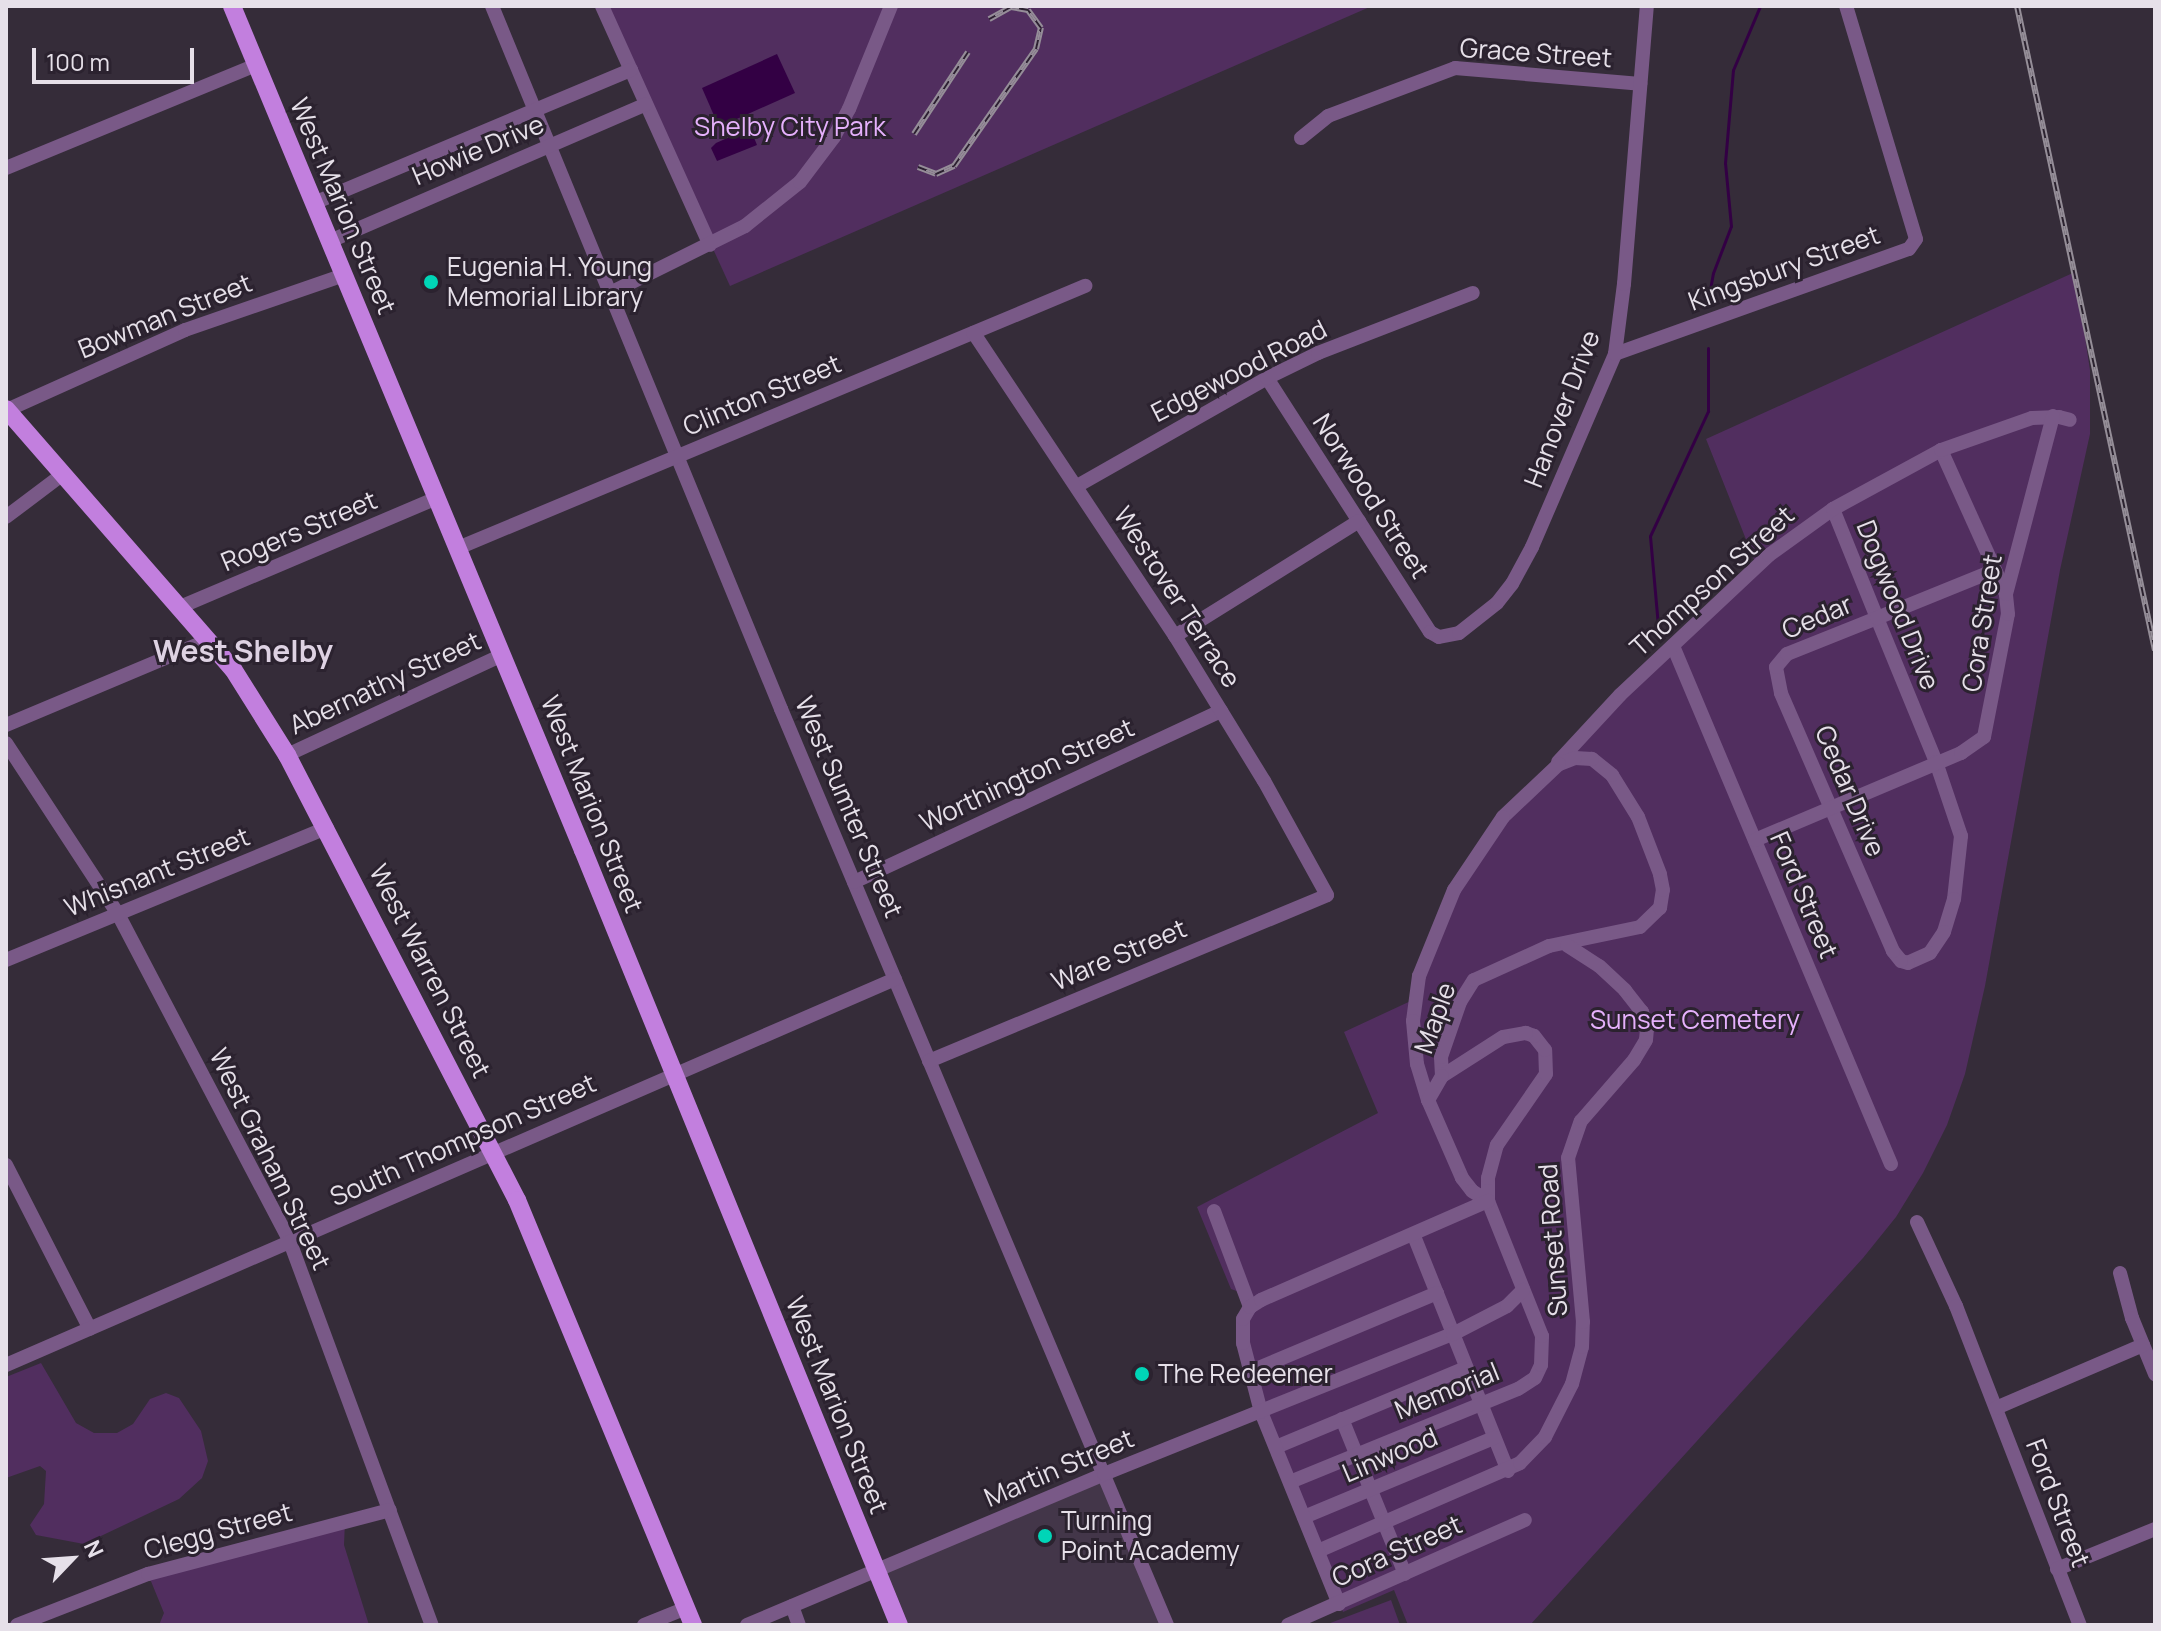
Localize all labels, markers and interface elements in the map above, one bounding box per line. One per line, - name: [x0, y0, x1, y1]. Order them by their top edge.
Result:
- scale bar: [36, 32, 198, 82]
- street label: Grace Street: [1459, 32, 1613, 74]
- text: 100 m: [46, 45, 110, 78]
- street label: West Marion Street: [283, 93, 403, 319]
- street label: Howie Drive: [408, 108, 548, 192]
- park label: Shelby City Park: [694, 111, 886, 143]
- street label: Kingsbury Street: [1684, 219, 1884, 317]
- place label: Eugenia H. Young Memorial Library: [447, 251, 652, 312]
- street label: Bowman Street: [74, 267, 256, 365]
- marker: Eugenia H. Young Memorial Library: [422, 273, 440, 291]
- street label: Edgewood Road: [1146, 313, 1332, 429]
- street label: Hanover Drive: [1518, 326, 1606, 492]
- street label: Clinton Street: [678, 348, 846, 442]
- street label: Norwood Street: [1306, 408, 1436, 584]
- street label: Rogers Street: [216, 484, 382, 578]
- street label: Thompson Street: [1624, 499, 1800, 663]
- street label: Westover Terrace: [1107, 501, 1247, 693]
- street label: Dogwood Drive: [1850, 516, 1946, 694]
- street label: Cora Street: [1956, 552, 2008, 694]
- street label: Cedar: [1777, 588, 1857, 646]
- street label: Abernathy Street: [284, 625, 486, 741]
- district label: West Shelby: [153, 633, 333, 669]
- street label: West Marion Street: [534, 691, 650, 917]
- street label: West Sumter Street: [788, 692, 910, 922]
- street label: Worthington Street: [915, 712, 1139, 838]
- street label: Cedar Drive: [1808, 721, 1892, 861]
- street label: Whisnant Street: [60, 821, 254, 923]
- street label: Ford Street: [1763, 827, 1845, 963]
- street label: West Warren Street: [363, 859, 497, 1083]
- street label: Ware Street: [1047, 913, 1191, 997]
- street label: Maple: [1408, 978, 1462, 1058]
- park label: Sunset Cemetery: [1590, 1004, 1800, 1036]
- street label: West Graham Street: [203, 1043, 337, 1275]
- street label: South Thompson Street: [325, 1067, 601, 1213]
- street label: Sunset Road: [1532, 1163, 1574, 1317]
- street label: West Marion Street: [779, 1292, 895, 1518]
- street label: Memorial: [1390, 1356, 1504, 1426]
- place label: The Redeemer: [1158, 1358, 1333, 1390]
- marker: The Redeemer: [1133, 1365, 1151, 1383]
- street label: Linwood: [1338, 1421, 1442, 1489]
- street label: Martin Street: [980, 1423, 1138, 1513]
- street label: Ford Street: [2019, 1435, 2097, 1571]
- street label: Clegg Street: [140, 1496, 296, 1566]
- place label: Turning Point Academy: [1061, 1505, 1240, 1566]
- street label: Cora Street: [1327, 1509, 1467, 1593]
- north arrow: [32, 1519, 112, 1599]
- marker: Turning Point Academy: [1036, 1527, 1054, 1545]
- text: N: [77, 1535, 111, 1562]

